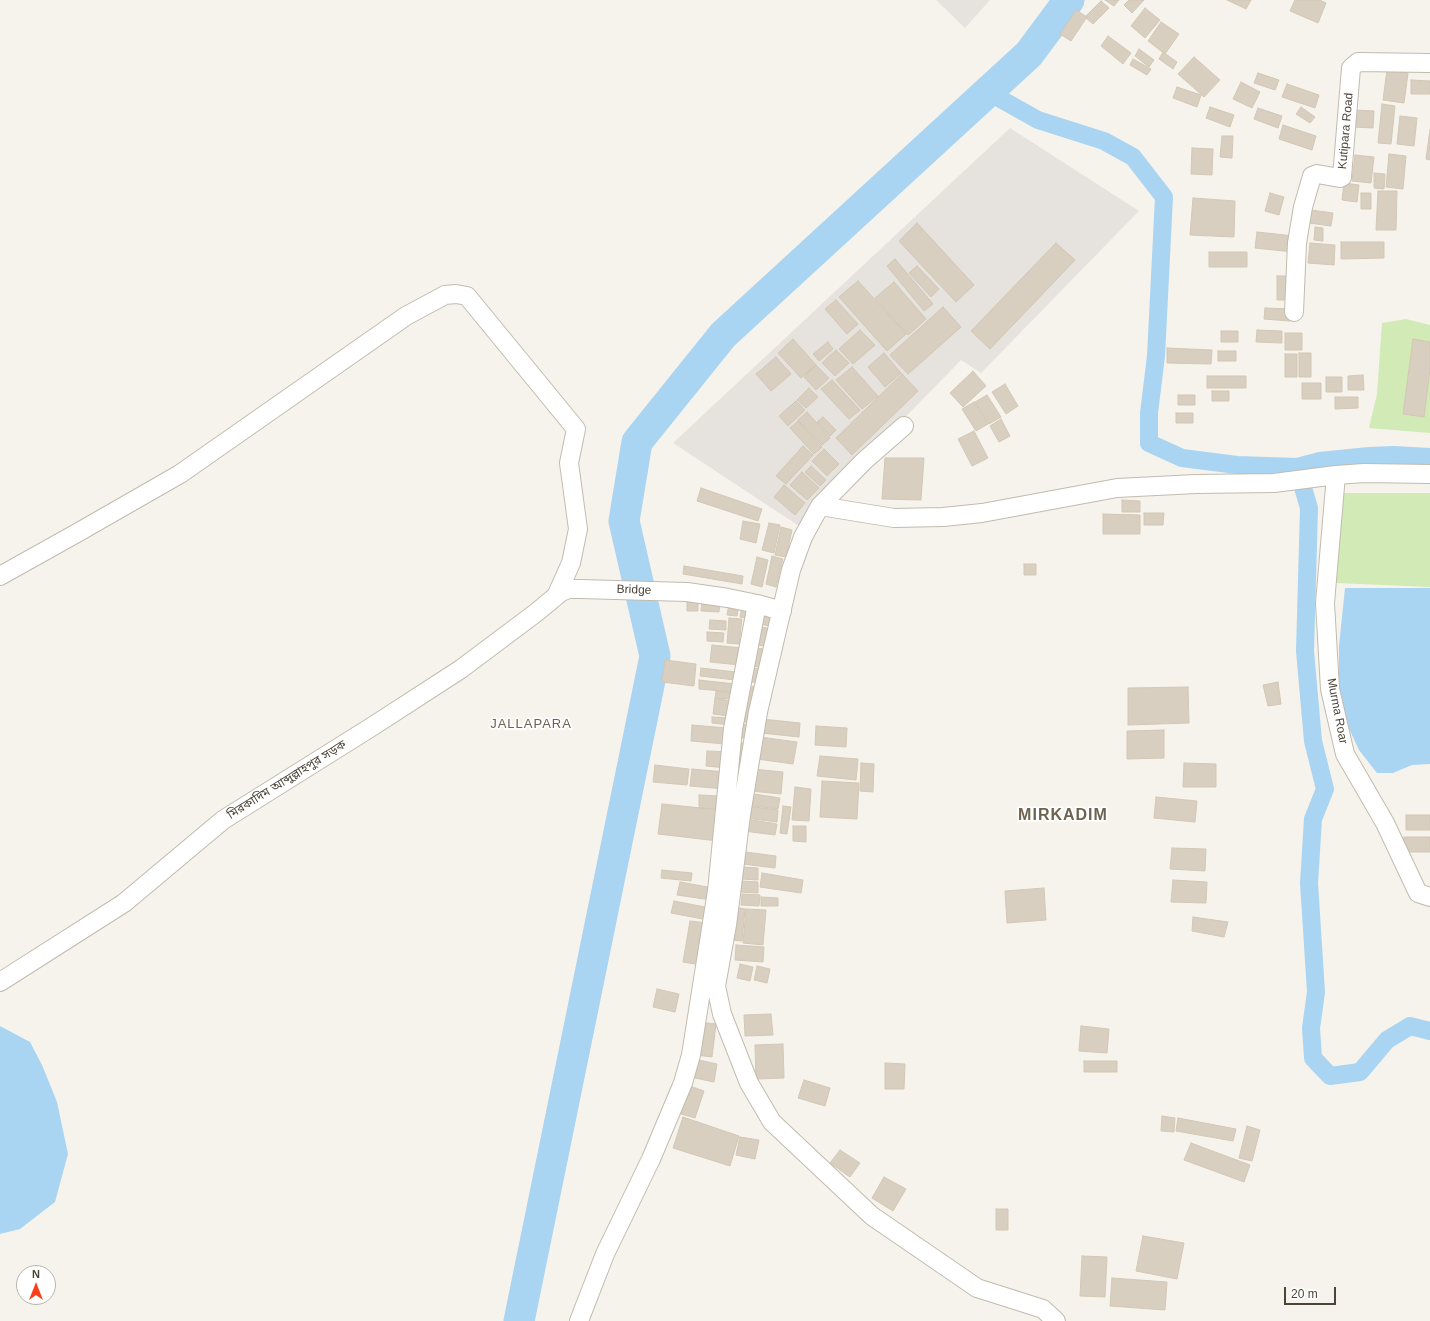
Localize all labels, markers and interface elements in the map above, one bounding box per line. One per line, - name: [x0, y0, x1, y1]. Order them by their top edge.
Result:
- street label: Kutipara Road: [1335, 92, 1357, 170]
- street label: Bridge: [616, 582, 652, 598]
- street label: Murma Roar: [1324, 677, 1350, 745]
- district label: JALLAPARA: [490, 716, 572, 732]
- street label: মিরকাদিম আব্দুল্লাহপুর সড়ক: [225, 738, 349, 822]
- district label: MIRKADIM: [1018, 806, 1108, 826]
- north arrow: [16, 1265, 56, 1305]
- text: N: [32, 1268, 40, 1280]
- scale bar: [1286, 1279, 1338, 1305]
- text: 20 m: [1291, 1287, 1318, 1301]

